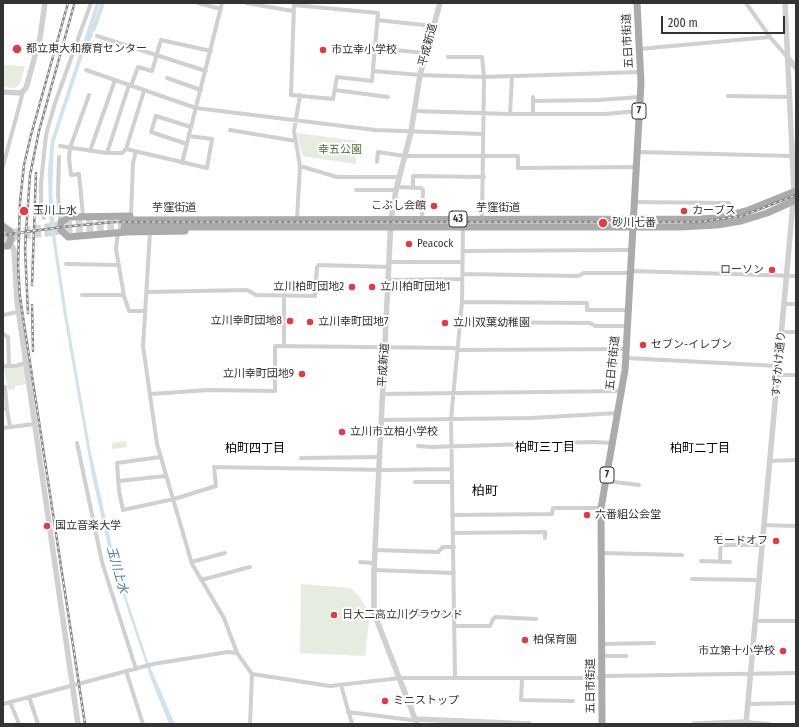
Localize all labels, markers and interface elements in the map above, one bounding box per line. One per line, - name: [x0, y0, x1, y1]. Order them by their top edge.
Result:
- scale bar: [663, 8, 787, 34]
- street label: 五日市街道: [620, 13, 636, 69]
- text: 200 m: [668, 16, 698, 30]
- street label: 平成新道: [416, 22, 440, 68]
- place label: 都立東大和療育センター: [26, 42, 147, 56]
- marker: 都立東大和療育センター: [11, 43, 23, 55]
- place label: 市立幸小学校: [331, 43, 397, 57]
- marker: 市立幸小学校: [318, 45, 328, 55]
- road number: 7: [632, 103, 646, 119]
- park label: 幸五公園: [318, 143, 362, 157]
- place label: こぶし会館: [371, 199, 426, 213]
- street label: 芋窪街道: [152, 201, 196, 215]
- marker: こぶし会館: [429, 201, 439, 211]
- street label: 芋窪街道: [476, 201, 520, 215]
- place label: 玉川上水: [33, 204, 77, 218]
- place label: カーブス: [692, 204, 736, 218]
- marker: 玉川上水: [18, 205, 30, 217]
- marker: カーブス: [679, 206, 689, 216]
- road number: 43: [449, 211, 467, 227]
- place label: 砂川七番: [612, 216, 656, 230]
- marker: 砂川七番: [597, 217, 609, 229]
- place label: Peacock: [417, 237, 453, 251]
- marker: Peacock: [404, 239, 414, 249]
- place label: ローソン: [720, 263, 764, 277]
- marker: ローソン: [767, 265, 777, 275]
- place label: 立川柏町団地2: [273, 280, 344, 294]
- place label: 立川柏町団地1: [380, 280, 450, 294]
- marker: 立川柏町団地2: [347, 282, 357, 292]
- marker: 立川柏町団地1: [367, 282, 377, 292]
- place label: 立川幸町団地8: [211, 314, 282, 328]
- place label: 立川幸町団地7: [318, 315, 388, 329]
- marker: 立川幸町団地8: [285, 316, 295, 326]
- place label: 立川双葉幼稚園: [453, 316, 530, 330]
- marker: 立川幸町団地7: [305, 317, 315, 327]
- marker: 立川双葉幼稚園: [440, 318, 450, 328]
- street label: すずかけ通り: [770, 331, 788, 397]
- street label: 五日市街道: [604, 335, 622, 391]
- place label: セブン-イレブン: [651, 338, 732, 352]
- marker: セブン-イレブン: [638, 340, 648, 350]
- street label: 平成新道: [376, 343, 392, 387]
- place label: 立川幸町団地9: [223, 367, 294, 381]
- marker: 立川幸町団地9: [297, 369, 307, 379]
- place label: 立川市立柏小学校: [350, 425, 438, 439]
- marker: 立川市立柏小学校: [337, 427, 347, 437]
- district label: 柏町三丁目: [515, 441, 575, 455]
- district label: 柏町四丁目: [225, 442, 285, 456]
- district label: 柏町二丁目: [670, 442, 730, 456]
- road number: 7: [600, 467, 614, 483]
- district label: 柏町: [472, 483, 498, 499]
- place label: 六番組公会堂: [595, 508, 661, 522]
- marker: 六番組公会堂: [582, 510, 592, 520]
- place label: 国立音楽大学: [55, 519, 121, 533]
- marker: 国立音楽大学: [42, 521, 52, 531]
- place label: モードオフ: [713, 534, 768, 548]
- marker: モードオフ: [771, 536, 781, 546]
- water label: 玉川上水: [103, 545, 131, 595]
- place label: 日大二高立川グラウンド: [342, 608, 463, 622]
- marker: 日大二高立川グラウンド: [329, 610, 339, 620]
- place label: 柏保育園: [533, 633, 577, 647]
- marker: 柏保育園: [520, 635, 530, 645]
- place label: 市立第十小学校: [698, 644, 775, 658]
- marker: 市立第十小学校: [778, 646, 788, 656]
- street label: 五日市街道: [584, 659, 598, 713]
- place label: ミニストップ: [393, 694, 459, 708]
- marker: ミニストップ: [380, 696, 390, 706]

